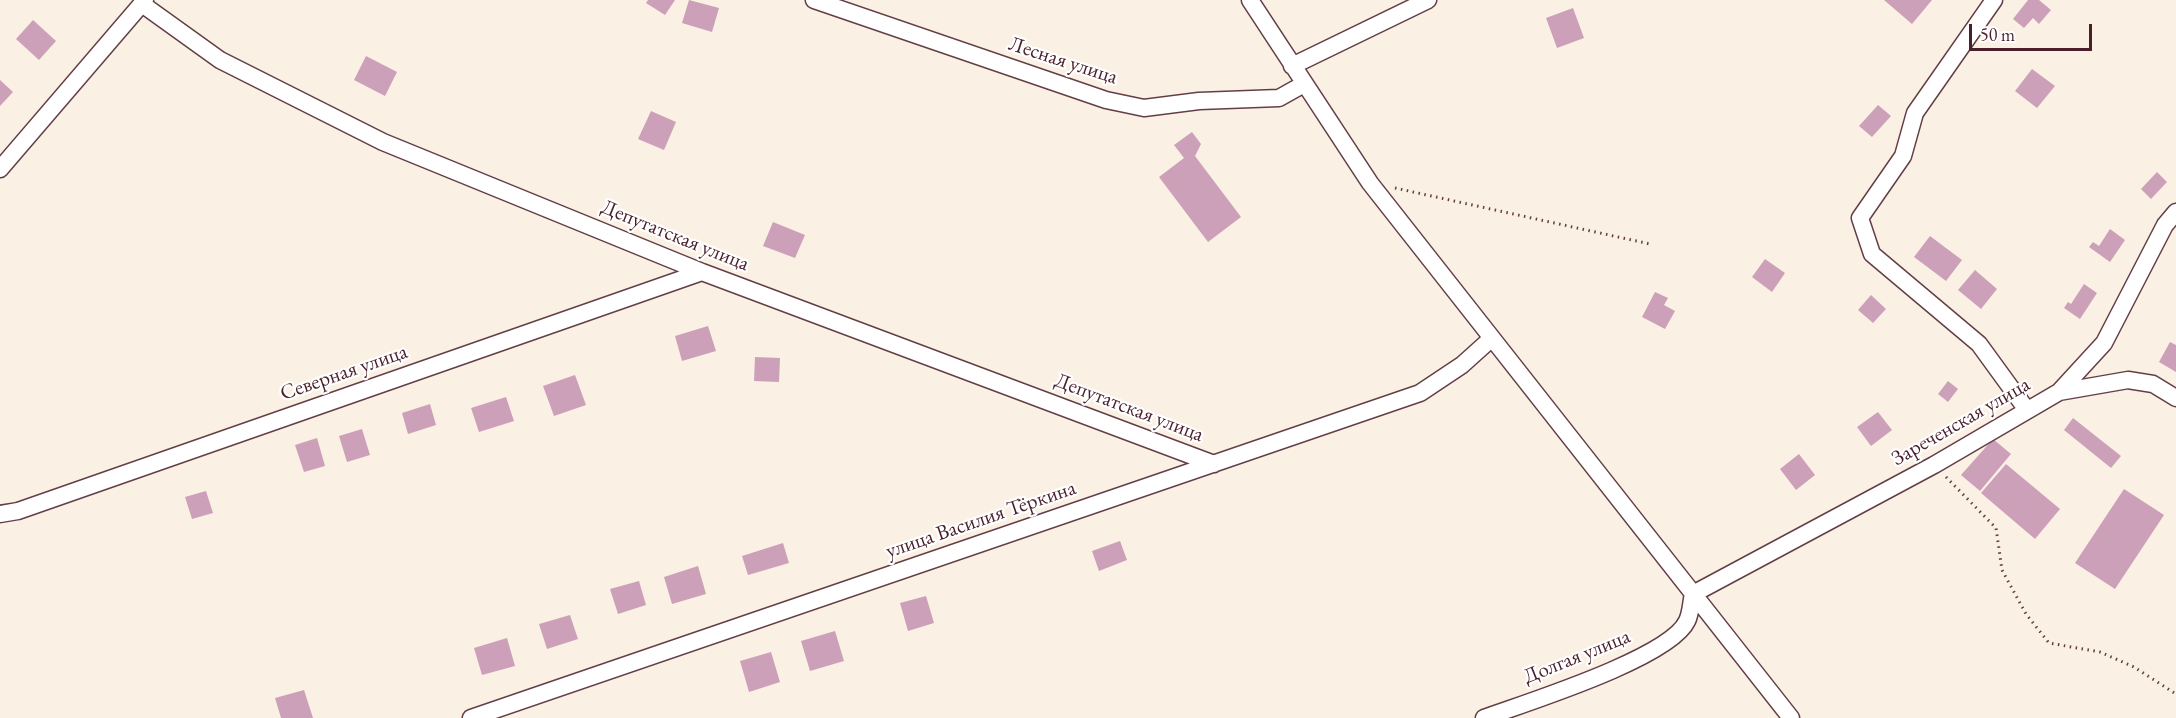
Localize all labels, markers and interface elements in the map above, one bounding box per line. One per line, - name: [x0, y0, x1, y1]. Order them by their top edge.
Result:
- scale bar: [1972, 12, 2095, 50]
- text: 50 m: [1980, 23, 2015, 46]
- street label: Лесная улица: [1005, 32, 1121, 90]
- street label: Депутатская улица: [597, 195, 753, 277]
- street label: Северная улица: [277, 339, 411, 407]
- street label: Депутатская улица: [1051, 368, 1207, 448]
- street label: Зареченская улица: [1887, 372, 2035, 472]
- street label: улица Василия Тёркина: [883, 476, 1079, 564]
- street label: Долгая улица: [1520, 624, 1634, 690]

